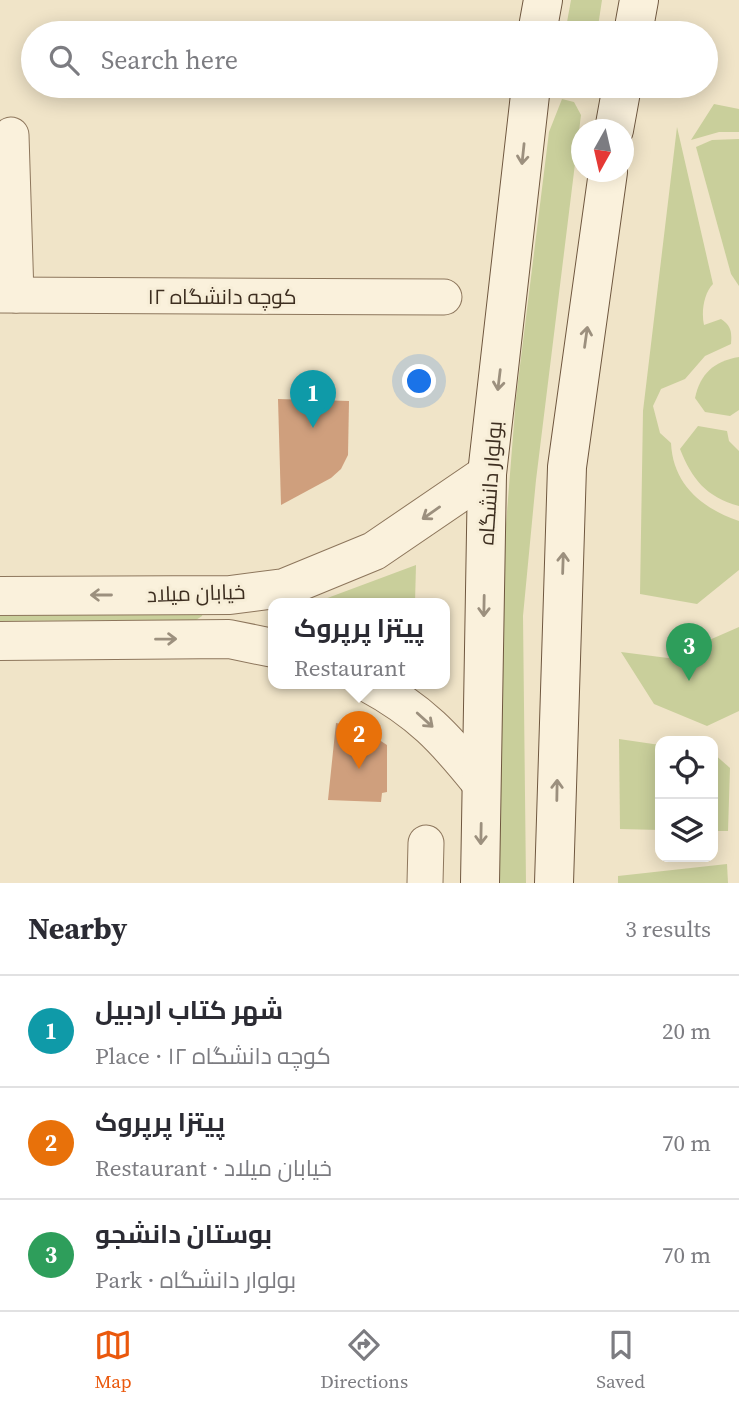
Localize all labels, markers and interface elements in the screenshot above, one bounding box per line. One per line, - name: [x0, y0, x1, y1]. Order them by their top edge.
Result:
- search box: [21, 21, 718, 98]
- icon: search: [45, 41, 83, 79]
- text: Search here: [101, 42, 238, 78]
- north arrow: [571, 119, 634, 182]
- one-way arrow: [516, 142, 529, 164]
- street label: کوچه دانشگاه ۱۲: [147, 282, 297, 311]
- one-way arrow: [580, 326, 593, 349]
- your location: [402, 364, 436, 398]
- one-way arrow: [492, 368, 505, 391]
- pin: 1: [290, 370, 336, 428]
- street label: بولوار دانشگاه: [471, 420, 509, 546]
- one-way arrow: [422, 505, 441, 520]
- one-way arrow: [556, 552, 569, 575]
- street label: خیابان میلاد: [146, 577, 246, 609]
- one-way arrow: [89, 588, 112, 602]
- one-way arrow: [477, 595, 490, 618]
- popup: [268, 598, 450, 689]
- text: پیتزا پرپروک: [294, 610, 424, 646]
- pin: 3: [666, 623, 712, 681]
- one-way arrow: [154, 632, 177, 646]
- text: Restaurant: [294, 652, 405, 684]
- pin: 2: [336, 711, 382, 769]
- one-way arrow: [415, 712, 433, 728]
- map controls: [655, 736, 718, 862]
- button: locate: [655, 736, 718, 799]
- one-way arrow: [550, 779, 563, 802]
- button: layers: [655, 799, 718, 862]
- one-way arrow: [474, 822, 488, 845]
- text: Nearby: [28, 908, 127, 949]
- text: 3 results: [625, 913, 711, 945]
- text: شهر کتاب اردبیل: [95, 992, 283, 1028]
- text: 1: [45, 1015, 57, 1047]
- text: 20 m: [662, 1015, 711, 1047]
- text: Place · کوچه دانشگاه ۱۲: [95, 1040, 331, 1072]
- text: پیتزا پرپروک: [95, 1104, 225, 1140]
- text: 2: [45, 1127, 57, 1159]
- text: 70 m: [662, 1127, 711, 1159]
- text: Restaurant · خیابان میلاد: [95, 1152, 332, 1184]
- text: بوستان دانشجو: [95, 1216, 272, 1252]
- text: 3: [45, 1239, 57, 1271]
- text: 70 m: [662, 1239, 711, 1271]
- text: Park · بولوار دانشگاه: [95, 1264, 296, 1296]
- tab: Map: [94, 1326, 132, 1394]
- tab: Directions: [320, 1326, 408, 1394]
- tab: Saved: [596, 1326, 645, 1394]

